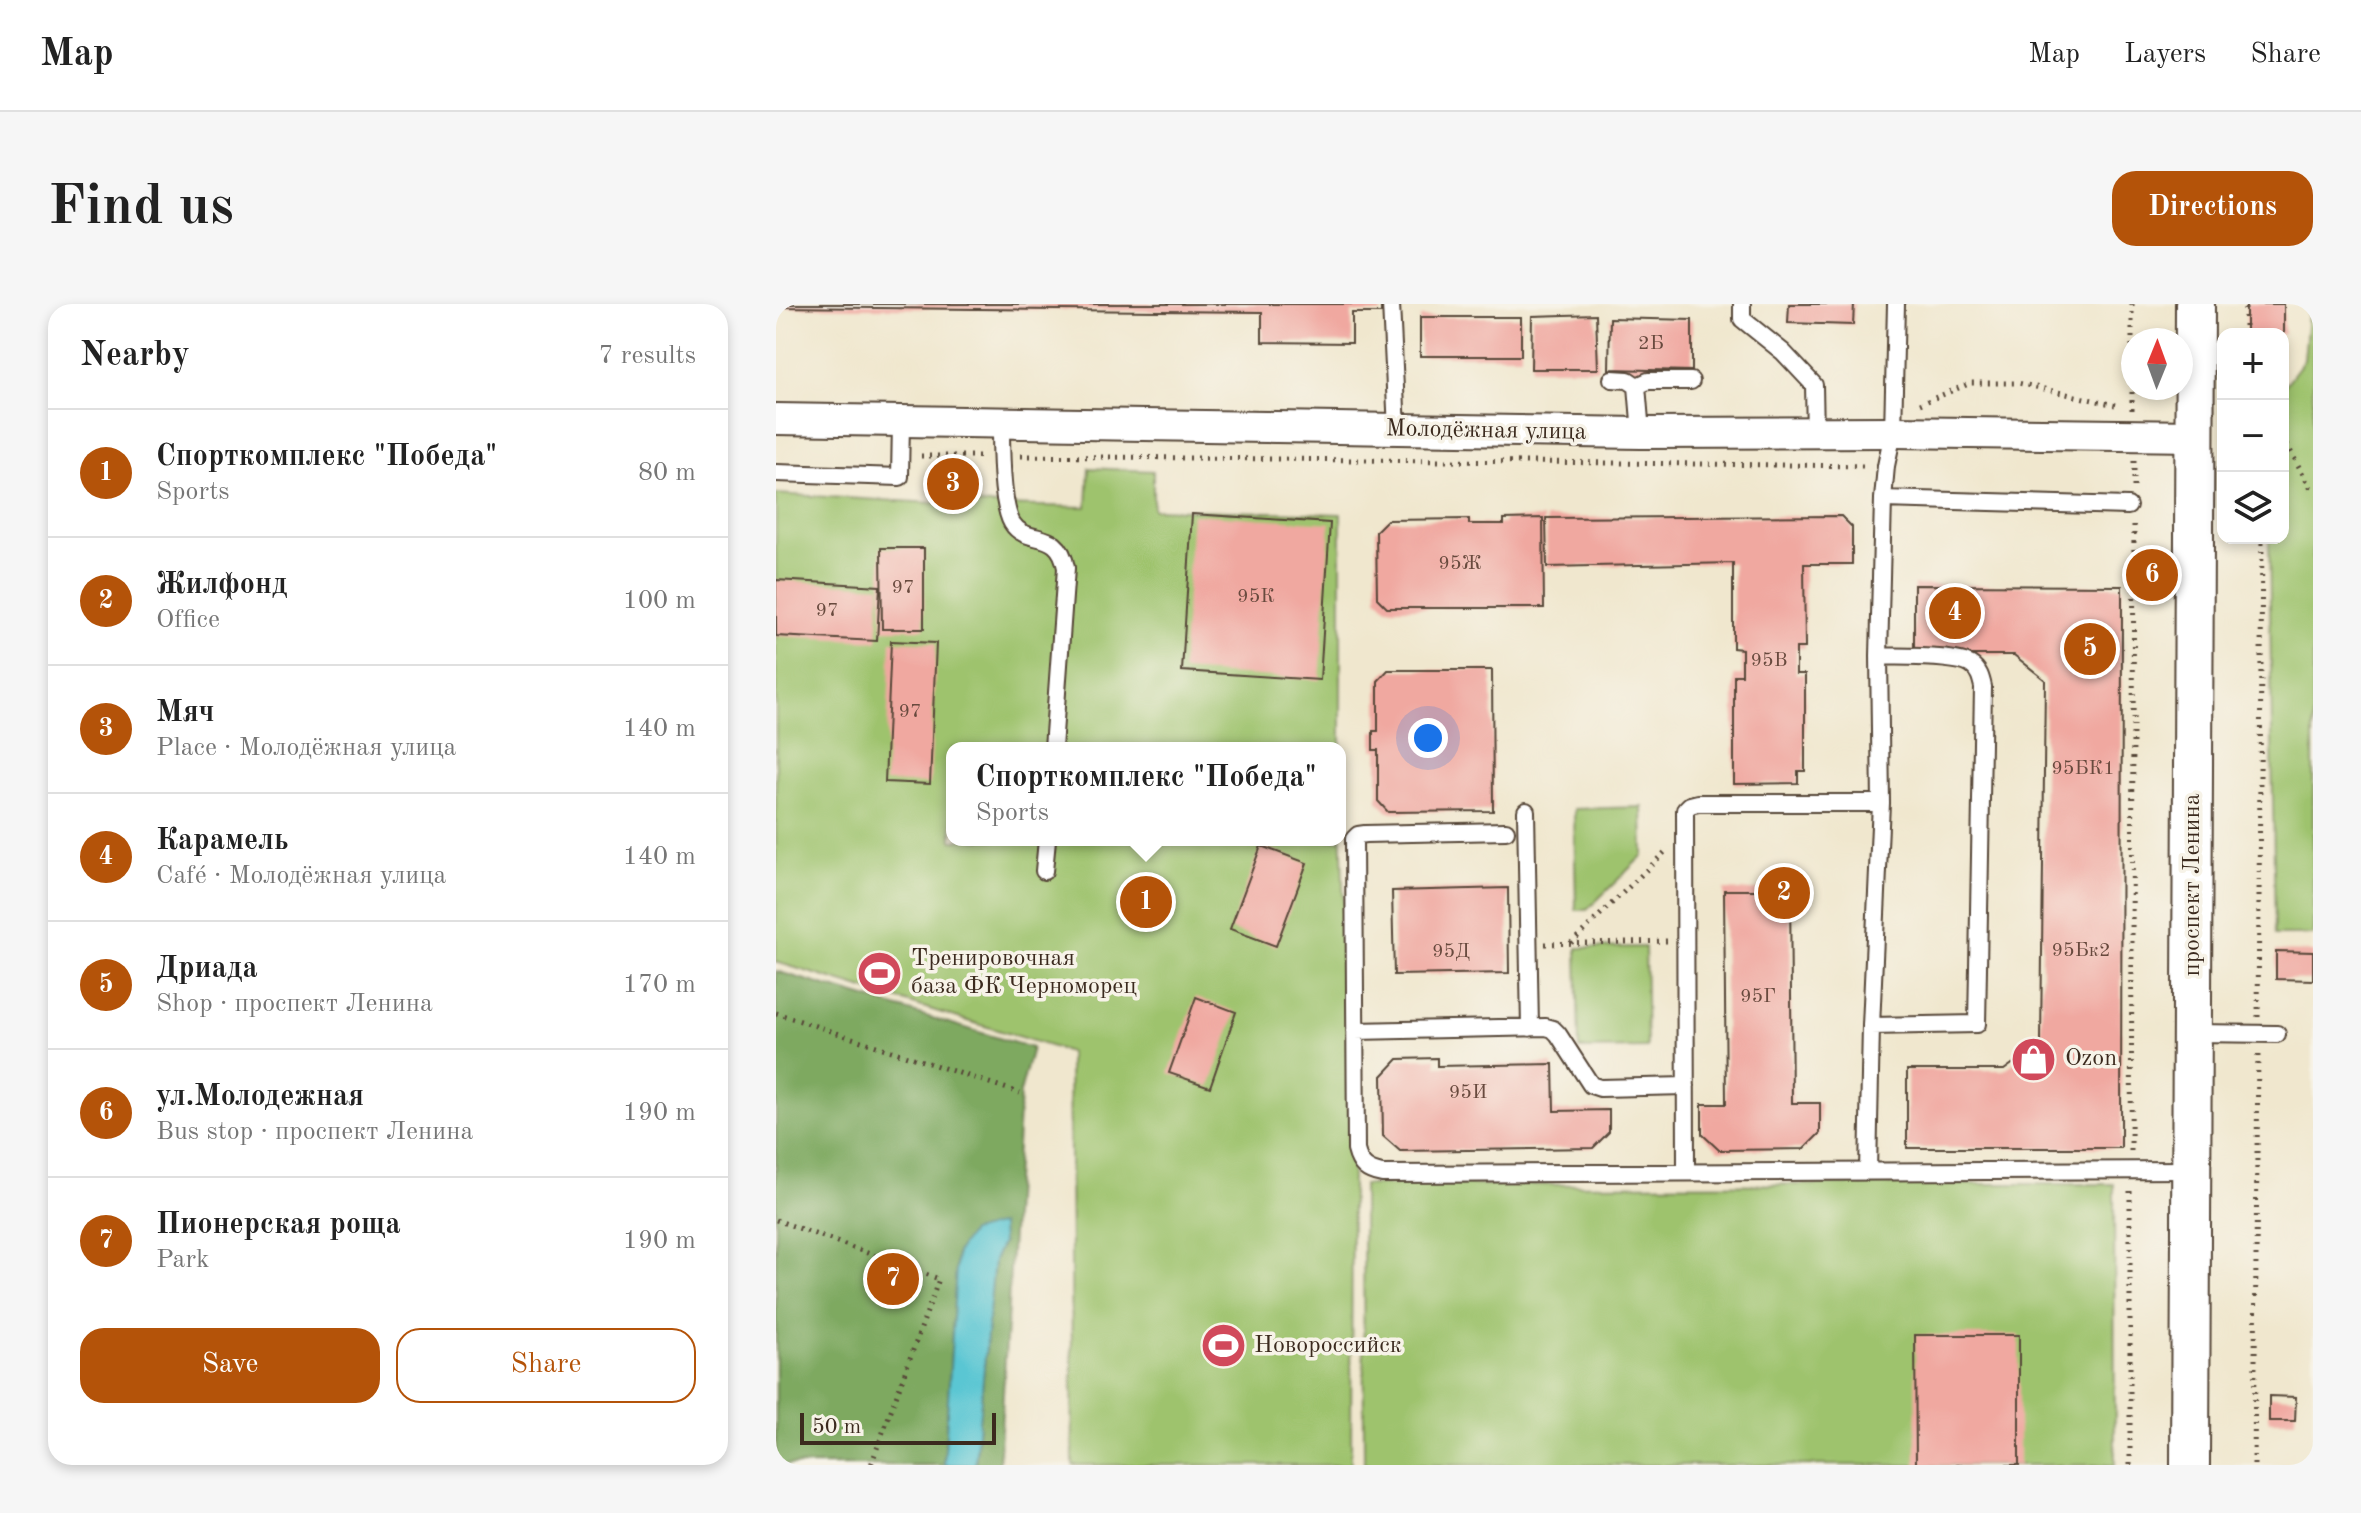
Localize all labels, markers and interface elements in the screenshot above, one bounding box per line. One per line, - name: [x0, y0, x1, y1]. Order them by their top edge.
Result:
- text: Map: [40, 36, 114, 74]
- text: Map: [2028, 41, 2080, 69]
- text: Layers: [2124, 41, 2206, 69]
- text: Share: [2250, 41, 2321, 69]
- button: Directions: [2112, 171, 2313, 246]
- text: Find us: [48, 180, 234, 236]
- north arrow: [2121, 328, 2193, 400]
- map controls: [2217, 328, 2289, 544]
- button: +: [2217, 328, 2289, 400]
- house number: 2Б: [1638, 334, 1664, 354]
- text: Nearby: [80, 339, 190, 373]
- text: 7 results: [598, 343, 696, 369]
- button: −: [2217, 400, 2289, 472]
- street label: Молодёжная улица: [1385, 417, 1587, 445]
- text: Спорткомплекс "Победа": [156, 442, 497, 472]
- pin: 3: [927, 454, 979, 514]
- text: 1: [98, 460, 114, 486]
- text: 80 m: [638, 460, 696, 486]
- button: layers: [2217, 472, 2289, 544]
- text: Sports: [156, 479, 230, 505]
- pin: 6: [2126, 545, 2178, 605]
- house number: 95Ж: [1438, 554, 1482, 574]
- text: Жилфонд: [156, 570, 287, 600]
- house number: 97: [891, 578, 915, 598]
- pin: 4: [1929, 583, 1981, 643]
- house number: 95К: [1237, 587, 1275, 607]
- text: 2: [98, 588, 114, 614]
- text: 100 m: [623, 588, 696, 614]
- house number: 97: [815, 601, 839, 621]
- text: Office: [156, 607, 220, 633]
- pin: 5: [2064, 619, 2116, 679]
- house number: 95В: [1751, 651, 1788, 671]
- text: Мяч: [156, 698, 214, 728]
- house number: 97: [898, 702, 922, 722]
- text: 3: [98, 716, 114, 742]
- text: 140 m: [623, 716, 696, 742]
- your location: [1408, 718, 1448, 758]
- text: Place · Молодёжная улица: [156, 735, 456, 761]
- popup: [946, 742, 1346, 846]
- house number: 95БК1: [2051, 759, 2115, 779]
- text: Спорткомплекс "Победа": [975, 763, 1317, 793]
- street label: проспект Ленина: [2181, 793, 2205, 977]
- text: Sports: [975, 800, 1049, 826]
- text: Карамель: [156, 826, 289, 856]
- text: 4: [98, 844, 114, 870]
- text: 140 m: [623, 844, 696, 870]
- text: Café · Молодёжная улица: [156, 863, 446, 889]
- pin: 2: [1758, 863, 1810, 923]
- pin: 1: [1120, 872, 1172, 932]
- house number: 95Бк2: [2052, 941, 2111, 961]
- house number: 95Д: [1432, 942, 1470, 962]
- place label: Тренировочная база ФК Черноморец: [911, 947, 1137, 999]
- sports icon: Тренировочная база ФК Черноморец: [856, 949, 904, 997]
- text: Дриада: [156, 954, 258, 984]
- text: 5: [98, 972, 114, 998]
- text: 170 m: [623, 972, 696, 998]
- house number: 95Г: [1740, 987, 1776, 1007]
- text: Shop · проспект Ленина: [156, 991, 433, 1017]
- shop icon: Ozon: [2010, 1035, 2058, 1083]
- place label: Ozon: [2065, 1047, 2117, 1071]
- text: ул.Молодежная: [156, 1082, 364, 1112]
- house number: 95И: [1449, 1083, 1487, 1103]
- text: 6: [98, 1100, 114, 1126]
- text: 190 m: [623, 1100, 696, 1126]
- text: Bus stop · проспект Ленина: [156, 1119, 473, 1145]
- text: Пионерская роща: [156, 1210, 401, 1240]
- text: 7: [98, 1228, 114, 1254]
- text: 190 m: [623, 1228, 696, 1254]
- text: Park: [156, 1247, 210, 1273]
- pin: 7: [867, 1249, 919, 1309]
- sports icon: Новороссийск: [1199, 1322, 1247, 1370]
- button: Save: [80, 1328, 380, 1403]
- button: Share: [396, 1328, 696, 1403]
- place label: Новороссийск: [1254, 1334, 1402, 1358]
- scale bar: [800, 1409, 996, 1445]
- text: 50 m: [812, 1416, 861, 1438]

